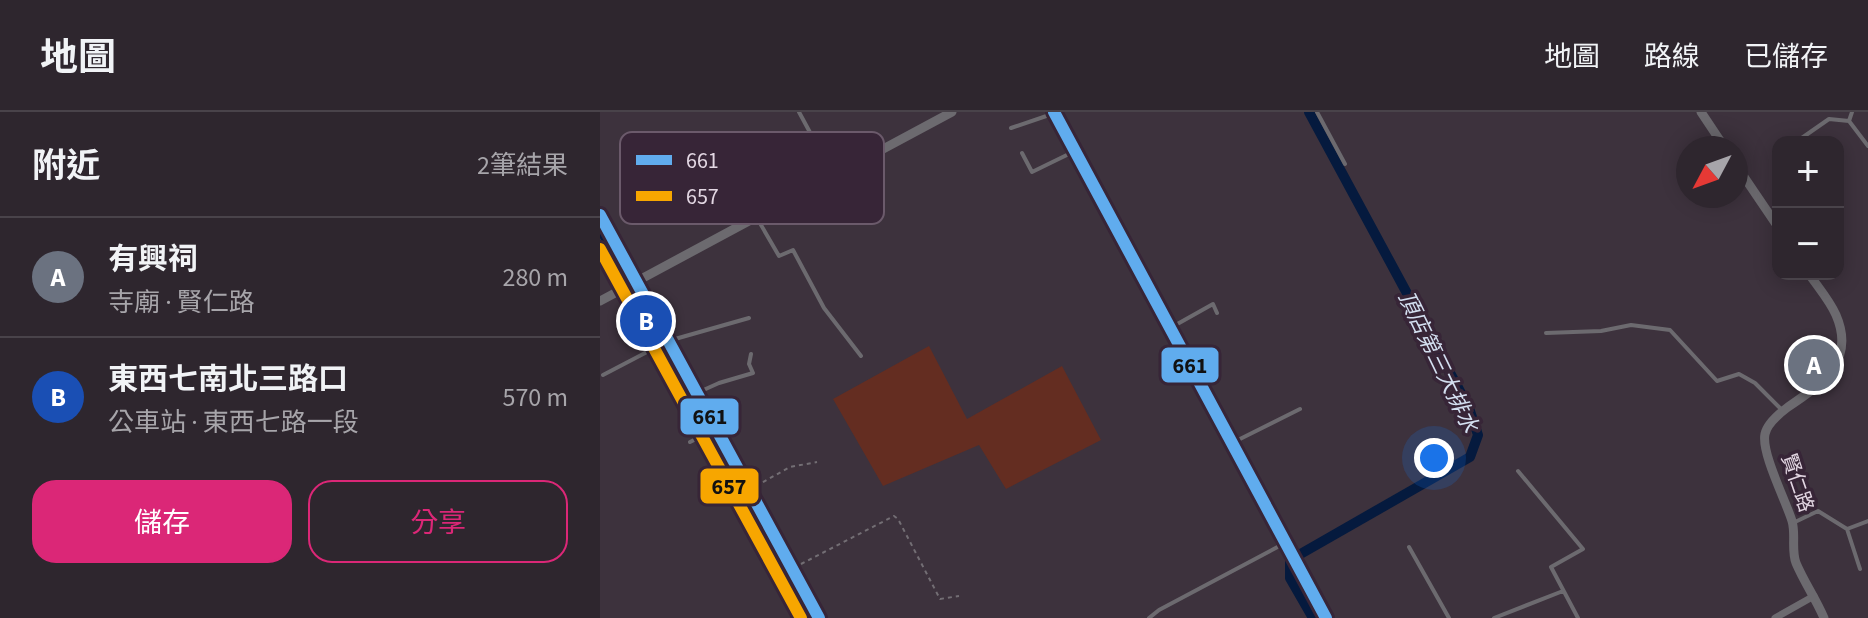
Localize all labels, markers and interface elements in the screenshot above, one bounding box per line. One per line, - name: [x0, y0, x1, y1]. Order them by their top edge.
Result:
- text: 地圖: [40, 31, 116, 85]
- text: 地圖: [1544, 37, 1600, 77]
- text: 路線: [1644, 37, 1700, 77]
- text: 已儲存: [1744, 37, 1828, 77]
- legend: [620, 132, 884, 224]
- north arrow: [1676, 136, 1748, 208]
- map controls: [1772, 136, 1844, 280]
- button: +: [1772, 136, 1844, 208]
- text: 附近: [32, 142, 100, 191]
- text: 661: [686, 145, 719, 177]
- text: 2筆結果: [477, 147, 568, 184]
- text: 657: [686, 181, 719, 213]
- button: −: [1772, 208, 1844, 280]
- text: 有興祠: [108, 238, 198, 281]
- text: A: [51, 259, 65, 296]
- text: 280 m: [502, 259, 568, 296]
- text: 寺廟 · 賢仁路: [108, 284, 255, 321]
- water label: 頂店第三大排水: [1390, 286, 1487, 439]
- pin: B: [620, 291, 672, 351]
- pin: A: [1788, 335, 1840, 395]
- line badge: 661: [1160, 346, 1220, 384]
- text: 661: [1173, 350, 1207, 382]
- text: 東西七南北三路口: [108, 358, 348, 401]
- text: B: [50, 379, 66, 416]
- text: 570 m: [502, 379, 568, 416]
- line badge: 661: [679, 397, 740, 436]
- text: 661: [693, 401, 727, 433]
- text: 公車站 · 東西七路一段: [108, 404, 359, 441]
- your location: [1414, 438, 1454, 478]
- street label: 賢仁路: [1774, 450, 1820, 516]
- line badge: 657: [699, 467, 760, 505]
- text: 657: [712, 471, 746, 503]
- button: 儲存: [32, 480, 292, 563]
- button: 分享: [308, 480, 568, 563]

